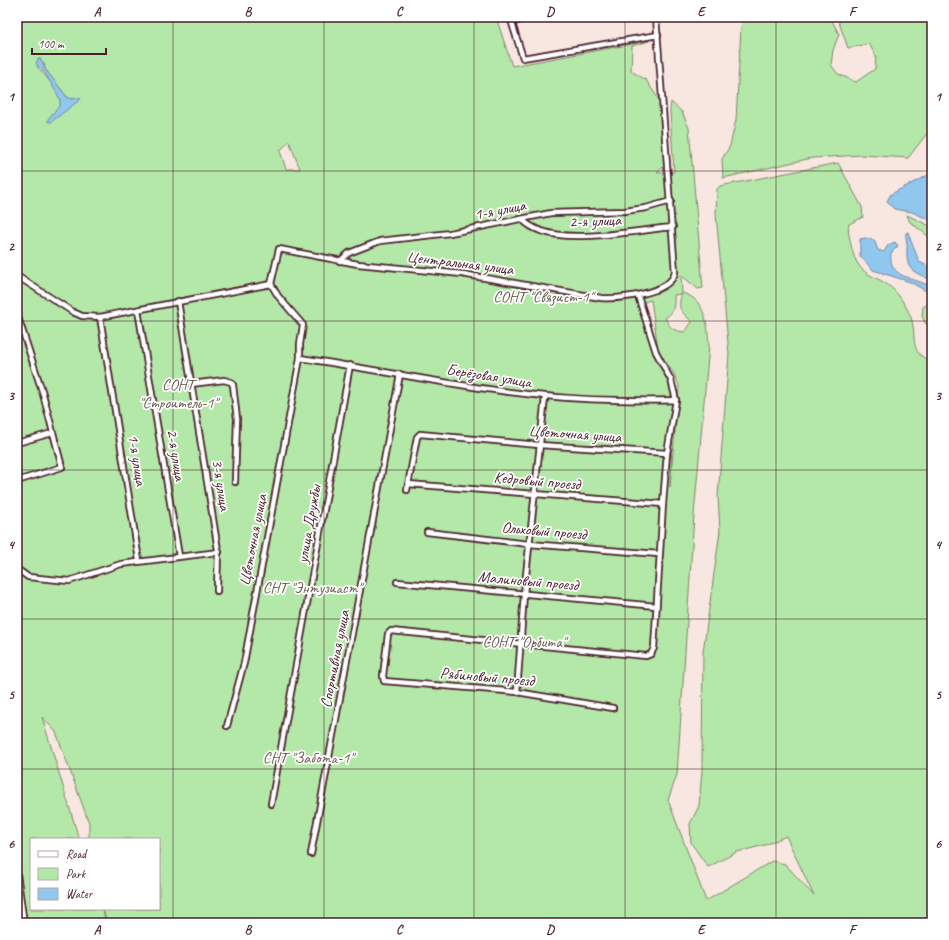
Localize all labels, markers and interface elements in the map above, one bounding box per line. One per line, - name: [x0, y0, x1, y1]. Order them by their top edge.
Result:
- text: A: [94, 4, 102, 20]
- text: B: [245, 4, 253, 20]
- text: C: [396, 4, 404, 20]
- text: D: [546, 4, 555, 20]
- text: E: [698, 4, 707, 20]
- text: F: [849, 4, 858, 20]
- scale bar: [32, 30, 106, 56]
- text: 100 m: [38, 36, 65, 52]
- text: 1: [8, 89, 16, 105]
- text: 1: [935, 89, 943, 105]
- street label: 1-я улица: [473, 195, 528, 225]
- street label: 2-я улица: [569, 210, 622, 232]
- text: 2: [8, 239, 15, 255]
- text: 2: [935, 239, 942, 255]
- street label: Центральная улица: [406, 247, 515, 280]
- park label: СОНТ "Связист-1": [493, 287, 596, 307]
- street label: Берёзовая улица: [445, 359, 534, 393]
- park label: СОНТ "Строитель-1": [139, 375, 221, 413]
- text: 3: [8, 388, 15, 404]
- text: 3: [935, 388, 942, 404]
- street label: Цветочная улица: [528, 421, 623, 447]
- street label: 2-я улица: [162, 428, 190, 483]
- street label: 1-я улица: [123, 433, 151, 488]
- street label: 3-я улица: [207, 458, 235, 513]
- street label: Кедровый проезд: [493, 467, 582, 495]
- street label: улица Дружбы: [292, 482, 326, 566]
- street label: Цветочная улица: [234, 491, 272, 588]
- street label: Ольховый проезд: [501, 517, 589, 545]
- text: 4: [8, 537, 16, 553]
- text: 4: [935, 537, 943, 553]
- street label: Малиновый проезд: [477, 567, 581, 595]
- park label: СНТ "Энтузиаст": [263, 578, 365, 598]
- street label: Спортивная улица: [316, 607, 354, 710]
- park label: СОНТ "Орбита": [482, 632, 569, 652]
- street label: Рябиновый проезд: [439, 663, 536, 691]
- text: 5: [8, 687, 15, 703]
- text: 5: [935, 687, 942, 703]
- park label: СНТ "Забота-1": [263, 748, 356, 768]
- text: 6: [8, 836, 15, 852]
- text: 6: [935, 836, 942, 852]
- legend: [30, 838, 160, 910]
- text: Road: [66, 846, 88, 862]
- text: Park: [66, 866, 87, 882]
- text: Water: [66, 886, 94, 902]
- text: A: [94, 922, 102, 938]
- text: B: [245, 922, 253, 938]
- text: C: [396, 922, 404, 938]
- text: D: [546, 922, 555, 938]
- text: E: [698, 922, 707, 938]
- text: F: [849, 922, 858, 938]

